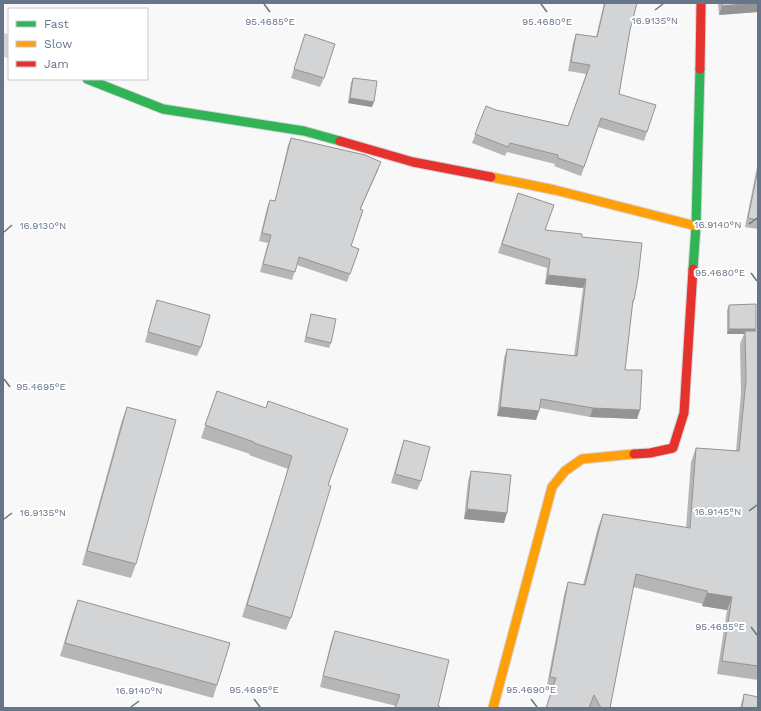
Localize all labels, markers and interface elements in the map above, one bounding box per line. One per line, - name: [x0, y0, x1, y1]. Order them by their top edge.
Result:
- legend: [8, 8, 148, 80]
- text: 16.9135°N: [632, 15, 678, 26]
- text: 95.4685°E: [245, 16, 295, 27]
- text: 95.4680°E: [522, 16, 572, 27]
- text: Fast: [44, 17, 69, 31]
- text: Slow: [44, 37, 72, 51]
- text: Jam: [44, 57, 69, 71]
- text: 16.9140°N: [695, 219, 741, 230]
- text: 16.9130°N: [20, 220, 66, 231]
- text: 95.4680°E: [695, 267, 745, 278]
- text: 95.4695°E: [16, 381, 66, 392]
- text: 16.9145°N: [695, 506, 741, 517]
- text: 16.9135°N: [20, 507, 66, 518]
- text: 95.4685°E: [695, 621, 745, 632]
- text: 95.4695°E: [229, 684, 279, 695]
- text: 95.4690°E: [506, 684, 556, 695]
- text: 16.9140°N: [116, 685, 162, 696]

